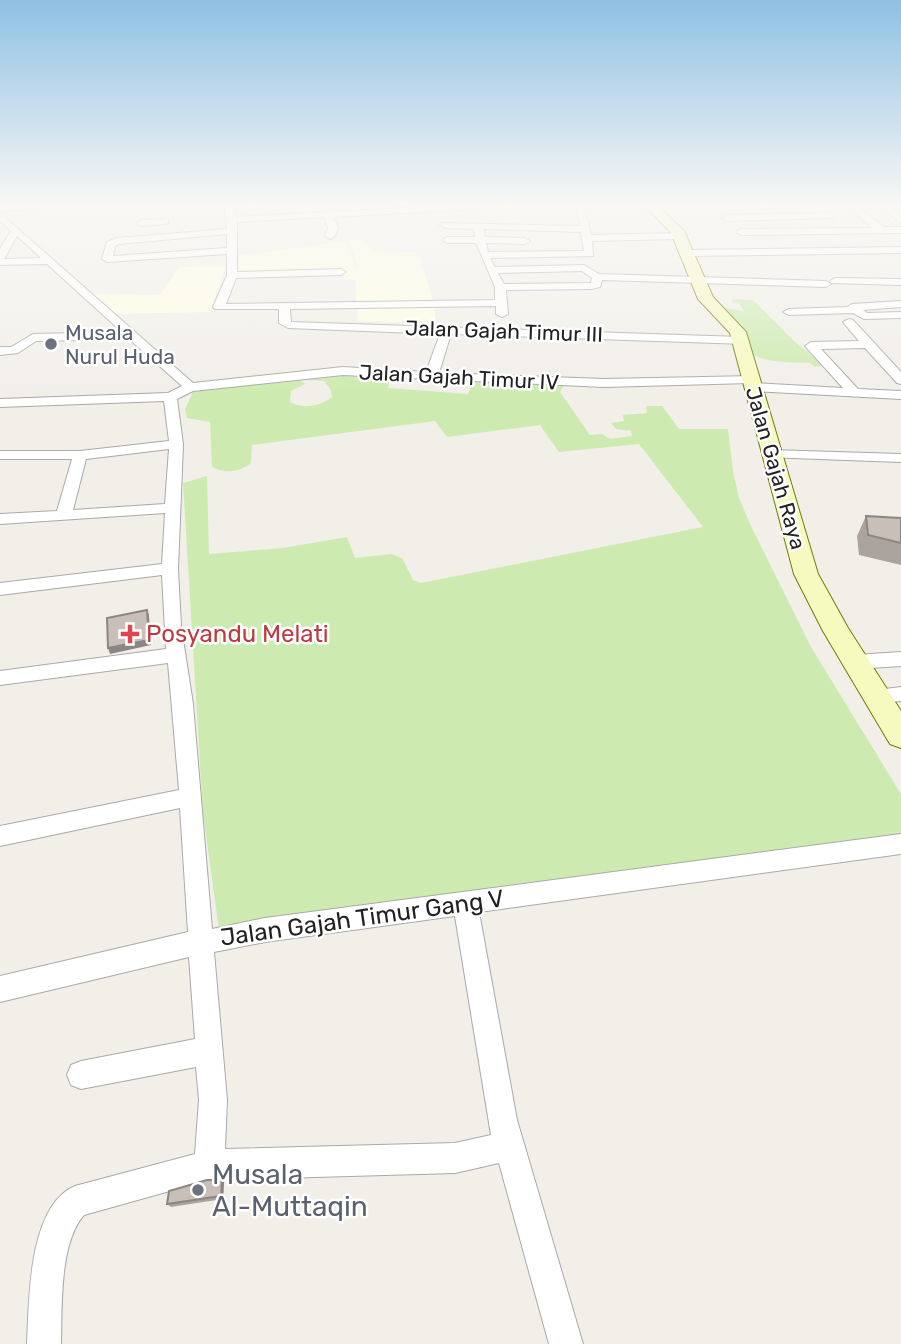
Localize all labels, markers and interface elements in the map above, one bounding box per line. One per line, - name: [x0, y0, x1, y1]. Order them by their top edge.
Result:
- street label: Jalan Gajah Timur III: [405, 315, 603, 347]
- place label: Musala Nurul Huda: [65, 320, 175, 369]
- marker: Musala Nurul Huda: [43, 336, 59, 352]
- street label: Jalan Gajah Timur IV: [358, 359, 560, 395]
- street label: Jalan Gajah Raya: [741, 384, 811, 552]
- place label: Posyandu Melati: [146, 620, 329, 648]
- marker: Posyandu Melati: [120, 624, 140, 644]
- street label: Jalan Gajah Timur Gang V: [218, 884, 506, 952]
- place label: Musala Al-Muttaqin: [212, 1158, 368, 1223]
- marker: Musala Al-Muttaqin: [190, 1182, 206, 1198]

